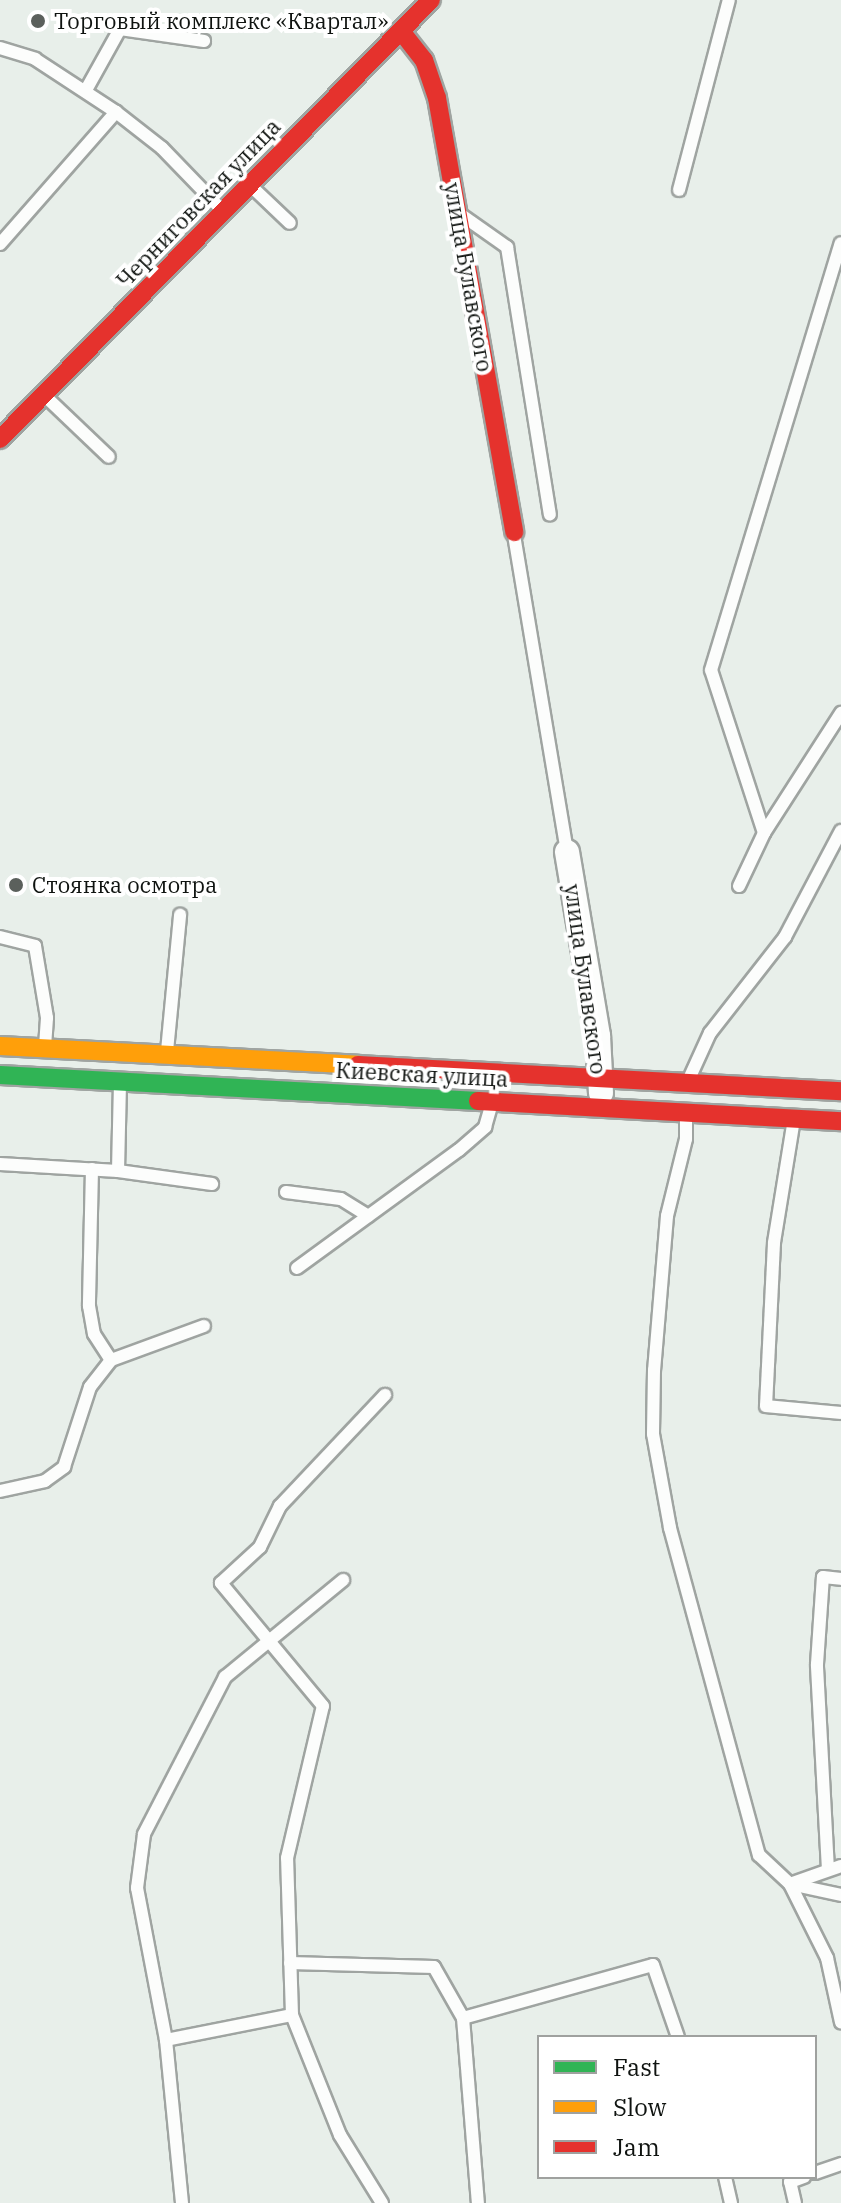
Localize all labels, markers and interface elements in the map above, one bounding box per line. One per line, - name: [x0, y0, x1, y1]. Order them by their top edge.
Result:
- place label: Торговый комплекс «Квартал»: [54, 8, 388, 34]
- marker: Торговый комплекс «Квартал»: [29, 12, 47, 30]
- street label: Черниговская улица: [110, 113, 286, 293]
- street label: улица Булавского: [439, 180, 499, 374]
- place label: Стоянка осмотра: [32, 872, 217, 898]
- marker: Стоянка осмотра: [7, 876, 25, 894]
- street label: улица Булавского: [560, 882, 612, 1076]
- street label: Киевская улица: [335, 1056, 509, 1092]
- legend: [537, 2035, 817, 2179]
- text: Fast: [613, 2051, 660, 2083]
- text: Slow: [613, 2091, 666, 2123]
- text: Jam: [613, 2131, 660, 2163]

